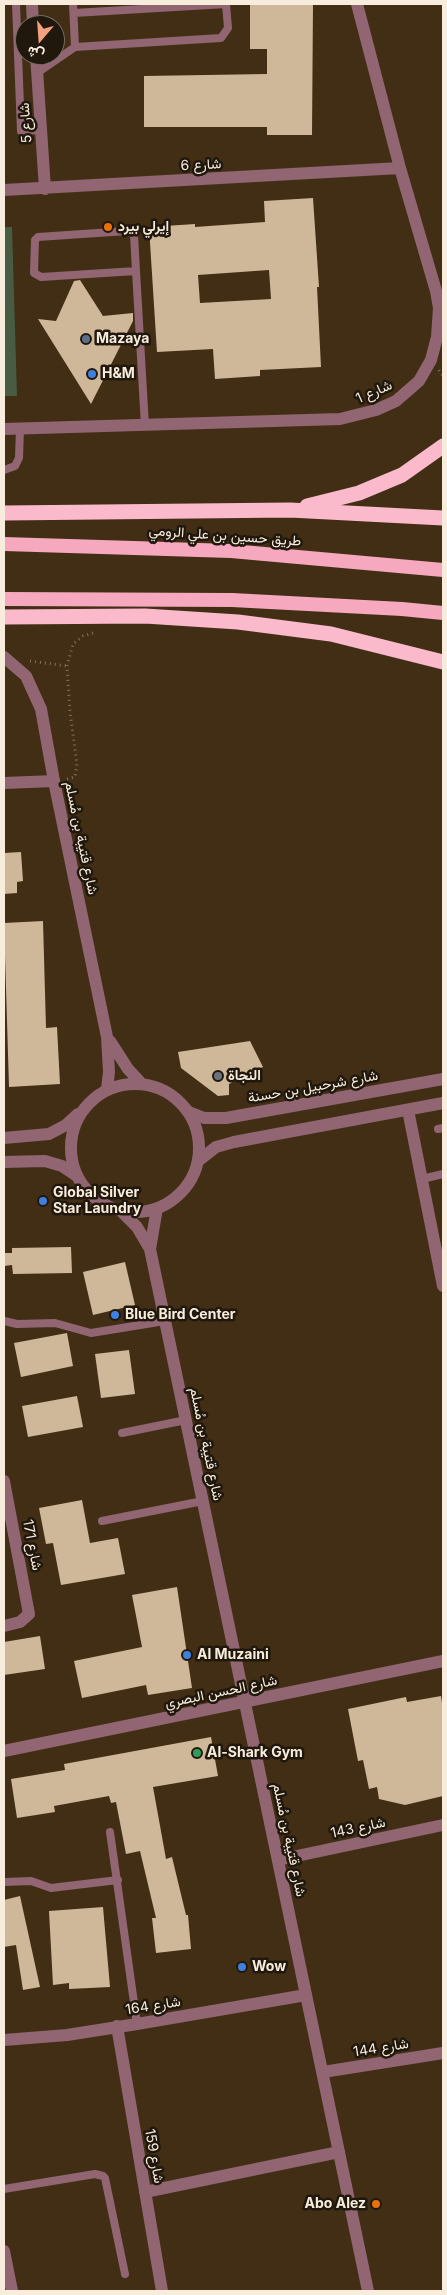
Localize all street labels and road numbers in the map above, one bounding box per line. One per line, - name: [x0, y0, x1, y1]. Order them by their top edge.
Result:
- street label: شارع 5: [16, 102, 36, 144]
- street label: شارع 6: [180, 156, 222, 174]
- street label: شارع 1: [353, 377, 395, 407]
- street label: طريق حسين بن علي الرومي: [148, 522, 302, 550]
- street label: شارع قتيبة بن مُسلم: [61, 780, 101, 896]
- street label: شارع شرحبيل بن حسنة: [247, 1067, 379, 1107]
- street label: شارع قتيبة بن مُسلم: [186, 1386, 226, 1502]
- street label: شارع 171: [19, 1518, 45, 1572]
- street label: شارع الحسن البصري: [163, 1672, 279, 1712]
- street label: شارع قتيبة بن مُسلم: [269, 1782, 309, 1898]
- street label: شارع 143: [329, 1814, 387, 1842]
- street label: شارع 164: [124, 1993, 182, 2019]
- street label: شارع 144: [352, 2035, 410, 2061]
- street label: شارع 159: [141, 2127, 167, 2185]

